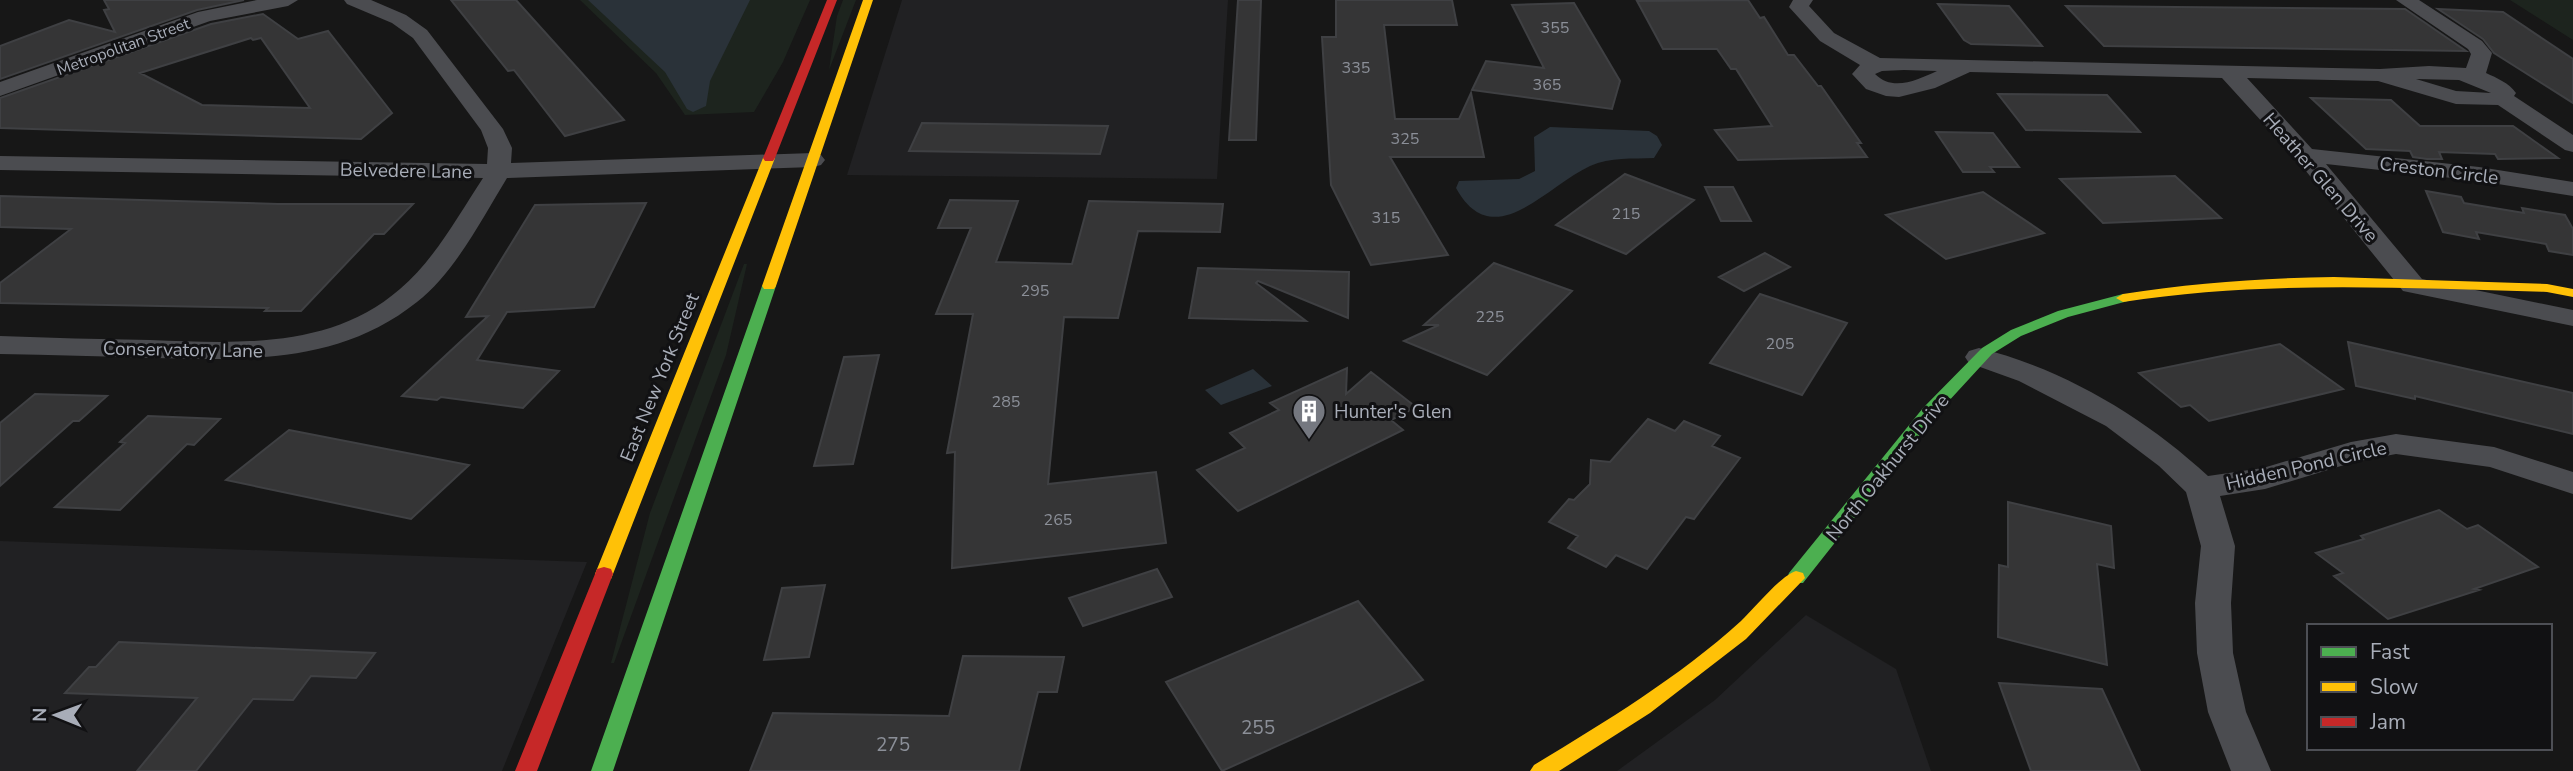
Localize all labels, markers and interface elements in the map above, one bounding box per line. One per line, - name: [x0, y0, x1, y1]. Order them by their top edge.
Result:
- street label: Metropolitan Street: [54, 13, 193, 81]
- house number: 355: [1541, 17, 1569, 39]
- house number: 335: [1342, 57, 1370, 79]
- house number: 365: [1533, 74, 1561, 96]
- street label: Heather Glen Drive: [2257, 107, 2384, 248]
- house number: 325: [1391, 128, 1419, 150]
- street label: Creston Circle: [2378, 151, 2500, 191]
- street label: Belvedere Lane: [340, 157, 472, 185]
- house number: 215: [1612, 203, 1640, 225]
- house number: 315: [1372, 207, 1400, 229]
- house number: 295: [1021, 280, 1049, 302]
- street label: East New York Street: [614, 289, 706, 466]
- house number: 225: [1476, 306, 1504, 328]
- house number: 205: [1766, 333, 1794, 355]
- street label: Conservatory Lane: [103, 336, 263, 364]
- street label: North Oakhurst Drive: [1820, 389, 1955, 547]
- house number: 285: [992, 391, 1020, 413]
- building icon: Hunter's Glen: [1290, 392, 1328, 441]
- place label: Hunter's Glen: [1334, 399, 1452, 425]
- street label: Hidden Pond Circle: [2223, 435, 2389, 497]
- house number: 265: [1044, 509, 1072, 531]
- legend: [2307, 624, 2552, 750]
- text: Fast: [2370, 638, 2410, 666]
- text: Slow: [2370, 673, 2419, 701]
- north arrow: [21, 680, 91, 750]
- text: N: [27, 707, 53, 722]
- text: Jam: [2369, 708, 2406, 736]
- house number: 255: [1241, 715, 1275, 741]
- house number: 275: [876, 732, 910, 758]

